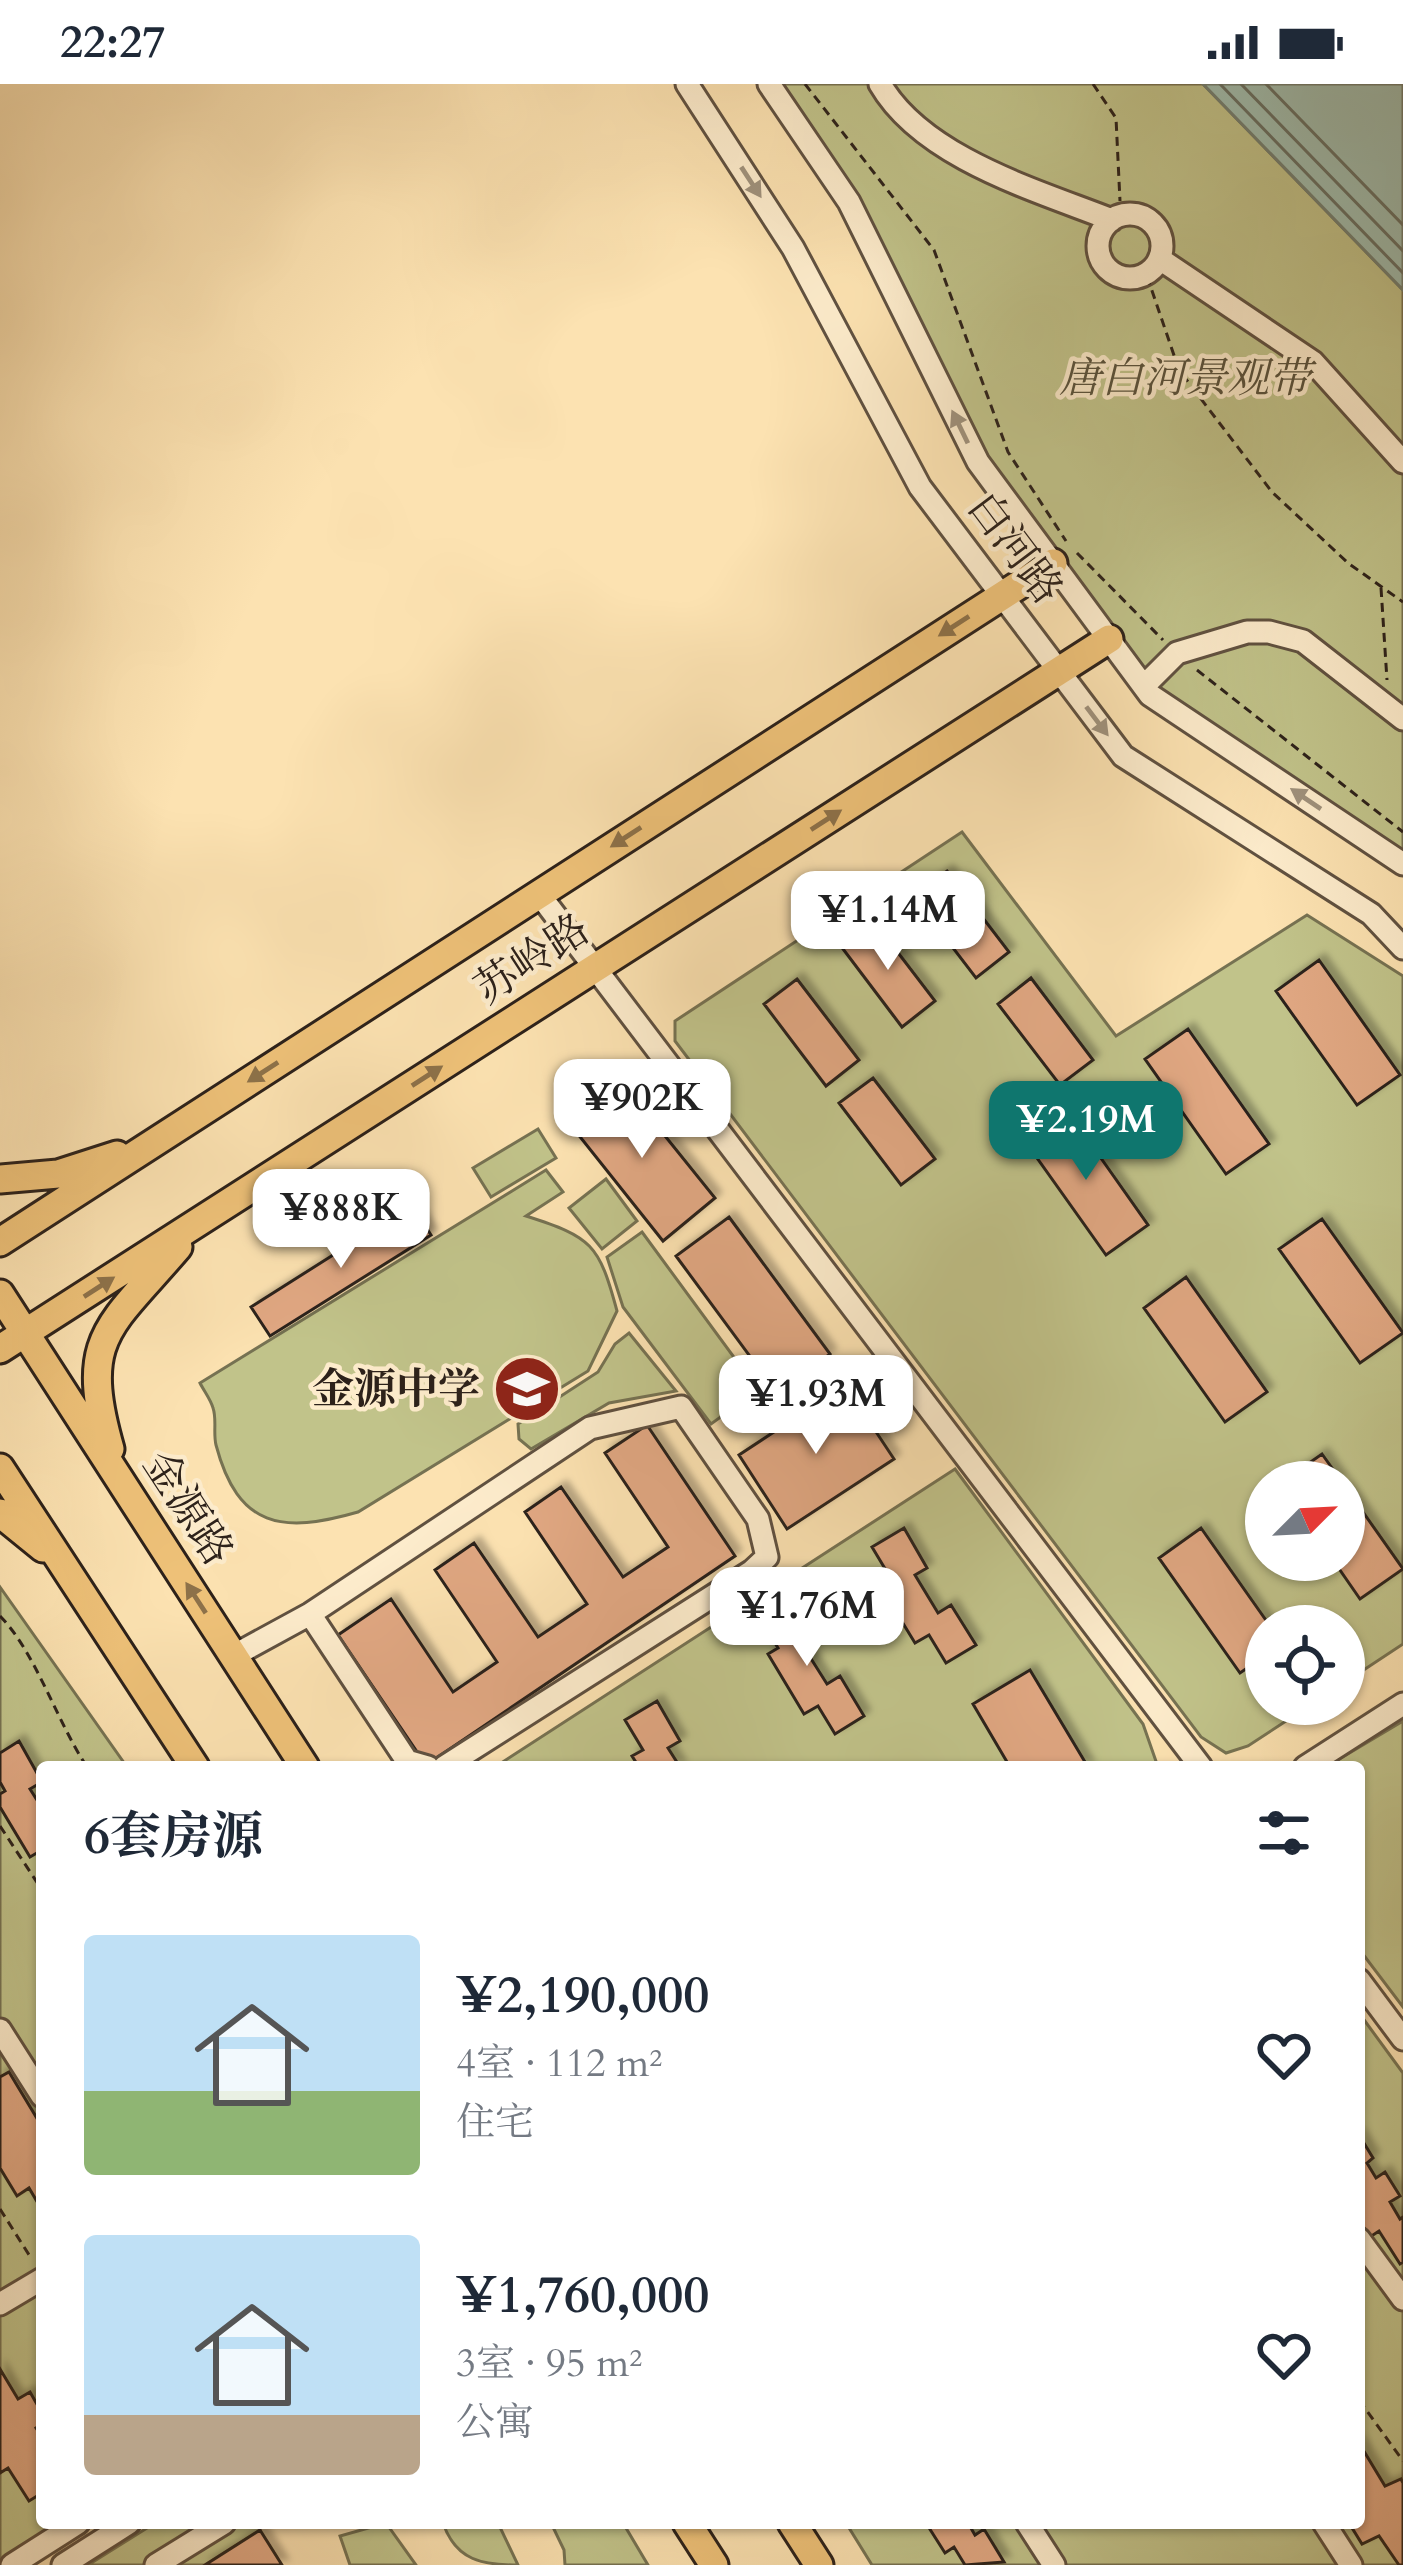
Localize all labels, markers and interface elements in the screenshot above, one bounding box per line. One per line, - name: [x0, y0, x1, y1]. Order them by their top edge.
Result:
- text: 22:27: [60, 12, 165, 73]
- one-way arrow: [739, 166, 761, 199]
- park label: 唐白河景观带: [1059, 350, 1317, 407]
- one-way arrow: [951, 410, 971, 444]
- street label: 白河路: [954, 481, 1076, 615]
- one-way arrow: [937, 615, 971, 636]
- one-way arrow: [1084, 705, 1108, 737]
- one-way arrow: [1289, 788, 1322, 810]
- one-way arrow: [810, 810, 842, 832]
- one-way arrow: [610, 826, 643, 848]
- pin: ¥1.14M: [790, 871, 986, 973]
- text: ¥1.14M: [818, 883, 958, 936]
- street label: 苏岭路: [464, 901, 600, 1017]
- pin: ¥902K: [558, 1059, 726, 1161]
- one-way arrow: [247, 1060, 280, 1082]
- one-way arrow: [411, 1066, 444, 1088]
- text: ¥902K: [581, 1071, 703, 1124]
- pin: ¥2.19M: [988, 1081, 1184, 1183]
- text: ¥2.19M: [1016, 1093, 1156, 1146]
- pin: ¥888K: [257, 1169, 425, 1271]
- text: ¥888K: [280, 1181, 402, 1234]
- one-way arrow: [82, 1277, 116, 1298]
- school or university icon: 金源中学: [492, 1354, 562, 1424]
- pin: ¥1.93M: [718, 1355, 914, 1457]
- place label: 金源中学: [312, 1361, 480, 1418]
- text: ¥1.93M: [746, 1367, 886, 1420]
- street label: 金源路: [130, 1440, 246, 1576]
- north arrow: [1245, 1461, 1365, 1581]
- map controls: [1245, 1461, 1365, 1725]
- pin: ¥1.76M: [709, 1567, 905, 1669]
- text: ¥1.76M: [737, 1579, 877, 1632]
- one-way arrow: [186, 1581, 207, 1615]
- button: locate: [1245, 1605, 1365, 1725]
- icon: filters: [1251, 1800, 1317, 1866]
- text: 6套房源: [84, 1802, 263, 1872]
- text: ¥2,190,000: [456, 1961, 709, 2031]
- icon: home: [180, 1983, 324, 2127]
- icon: heart: [1251, 2022, 1317, 2088]
- text: 4室 · 112 m²: [456, 2037, 662, 2090]
- text: 住宅: [456, 2096, 534, 2149]
- text: ¥1,760,000: [456, 2261, 709, 2331]
- icon: home: [180, 2283, 324, 2427]
- icon: heart: [1251, 2322, 1317, 2388]
- text: 3室 · 95 m²: [456, 2337, 642, 2390]
- text: 公寓: [456, 2396, 534, 2449]

